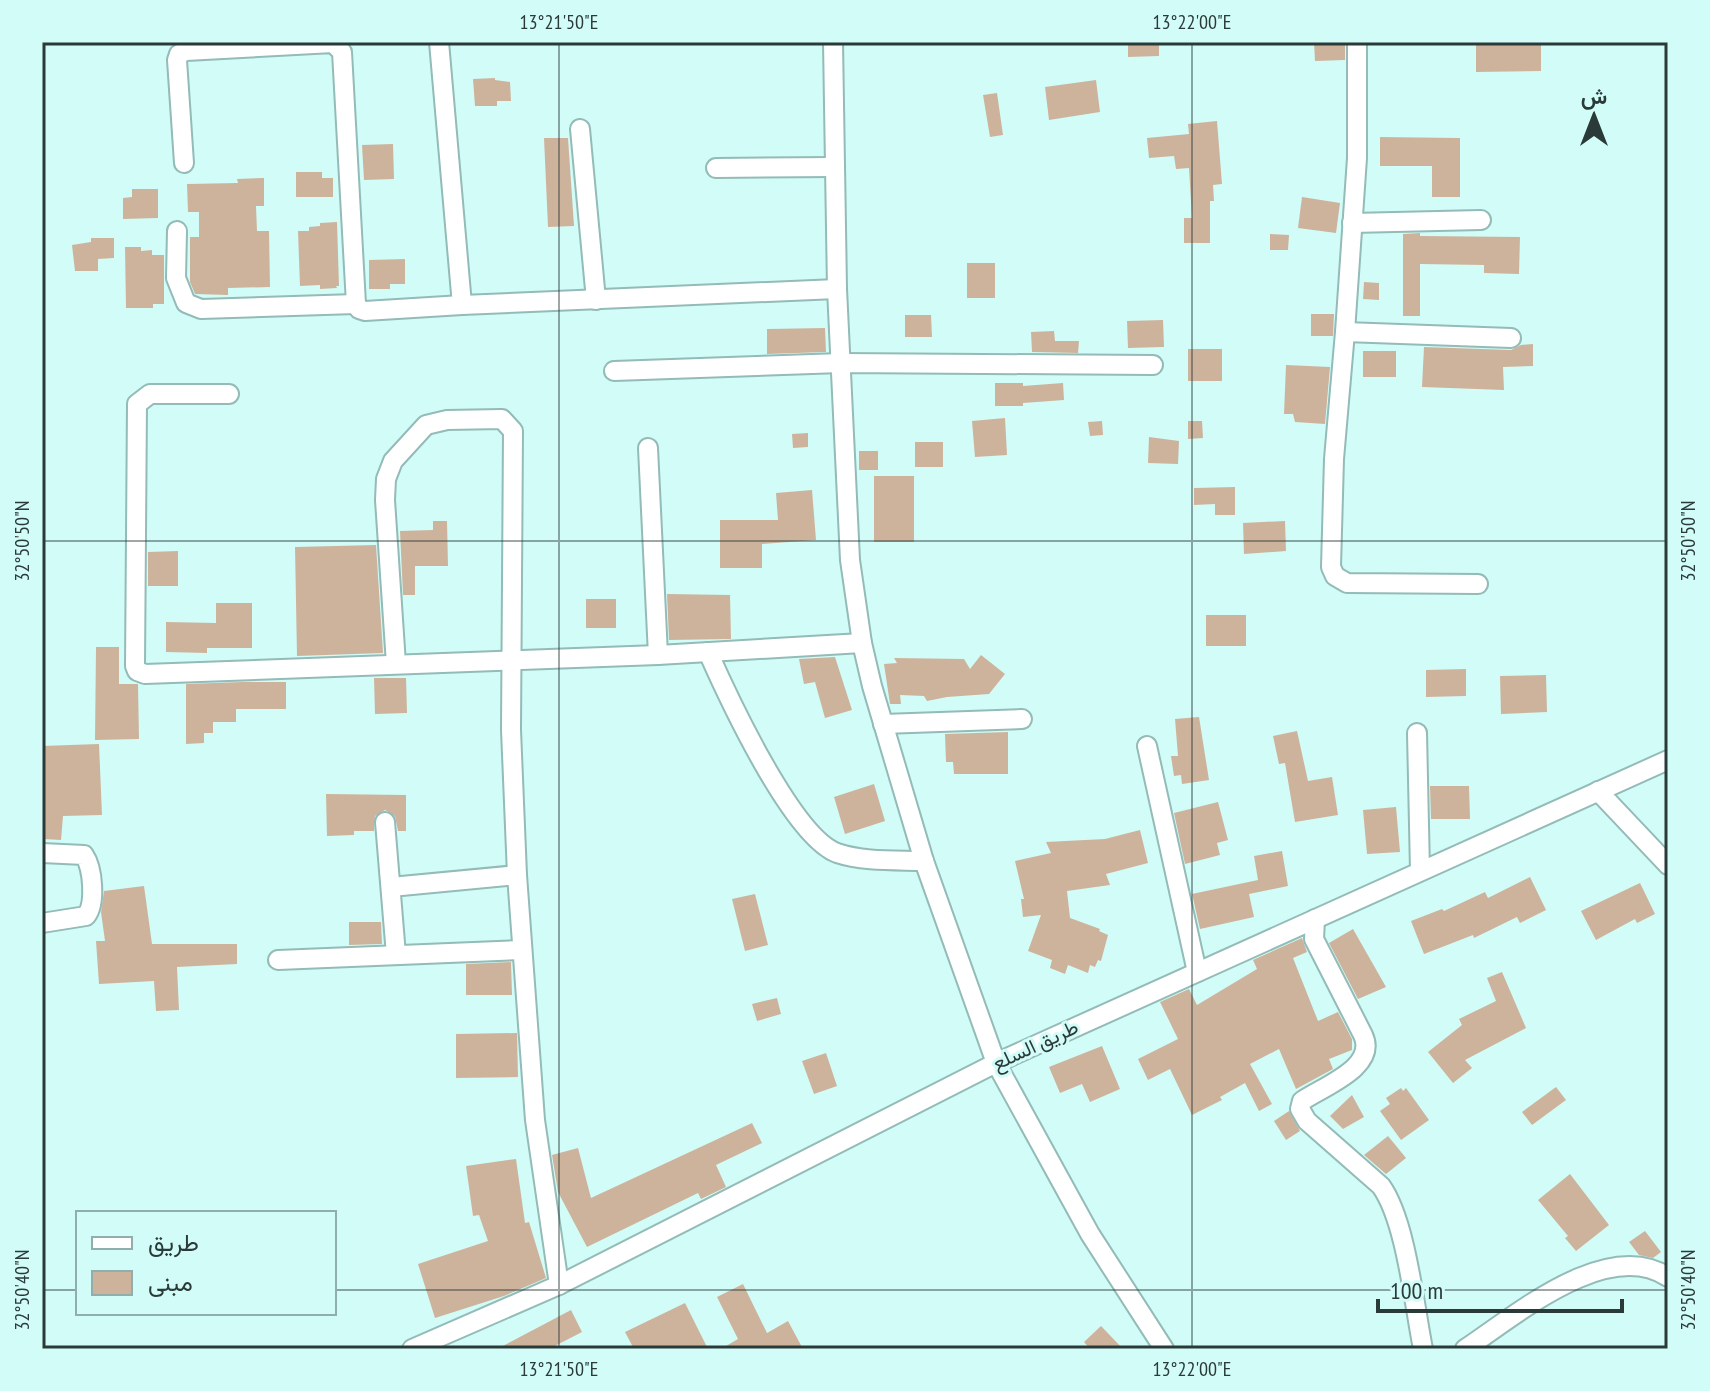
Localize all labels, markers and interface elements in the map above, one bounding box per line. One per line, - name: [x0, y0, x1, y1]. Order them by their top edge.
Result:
- text: 13°21'50"E: [520, 9, 598, 35]
- text: 13°22'00"E: [1153, 9, 1231, 35]
- north arrow: [1554, 76, 1634, 156]
- text: ش: [1581, 82, 1607, 110]
- text: 32°50'50"N: [9, 501, 35, 581]
- text: 32°50'50"N: [1675, 501, 1701, 581]
- street label: طريق السلع: [988, 1014, 1083, 1077]
- legend: [76, 1211, 336, 1315]
- text: طريق: [148, 1227, 199, 1258]
- text: 32°50'40"N: [9, 1250, 35, 1330]
- text: 32°50'40"N: [1675, 1250, 1701, 1330]
- scale bar: [1378, 1263, 1622, 1313]
- text: مبنى: [148, 1267, 193, 1298]
- text: 100 m: [1390, 1275, 1443, 1306]
- text: 13°21'50"E: [520, 1356, 598, 1382]
- text: 13°22'00"E: [1153, 1356, 1231, 1382]

